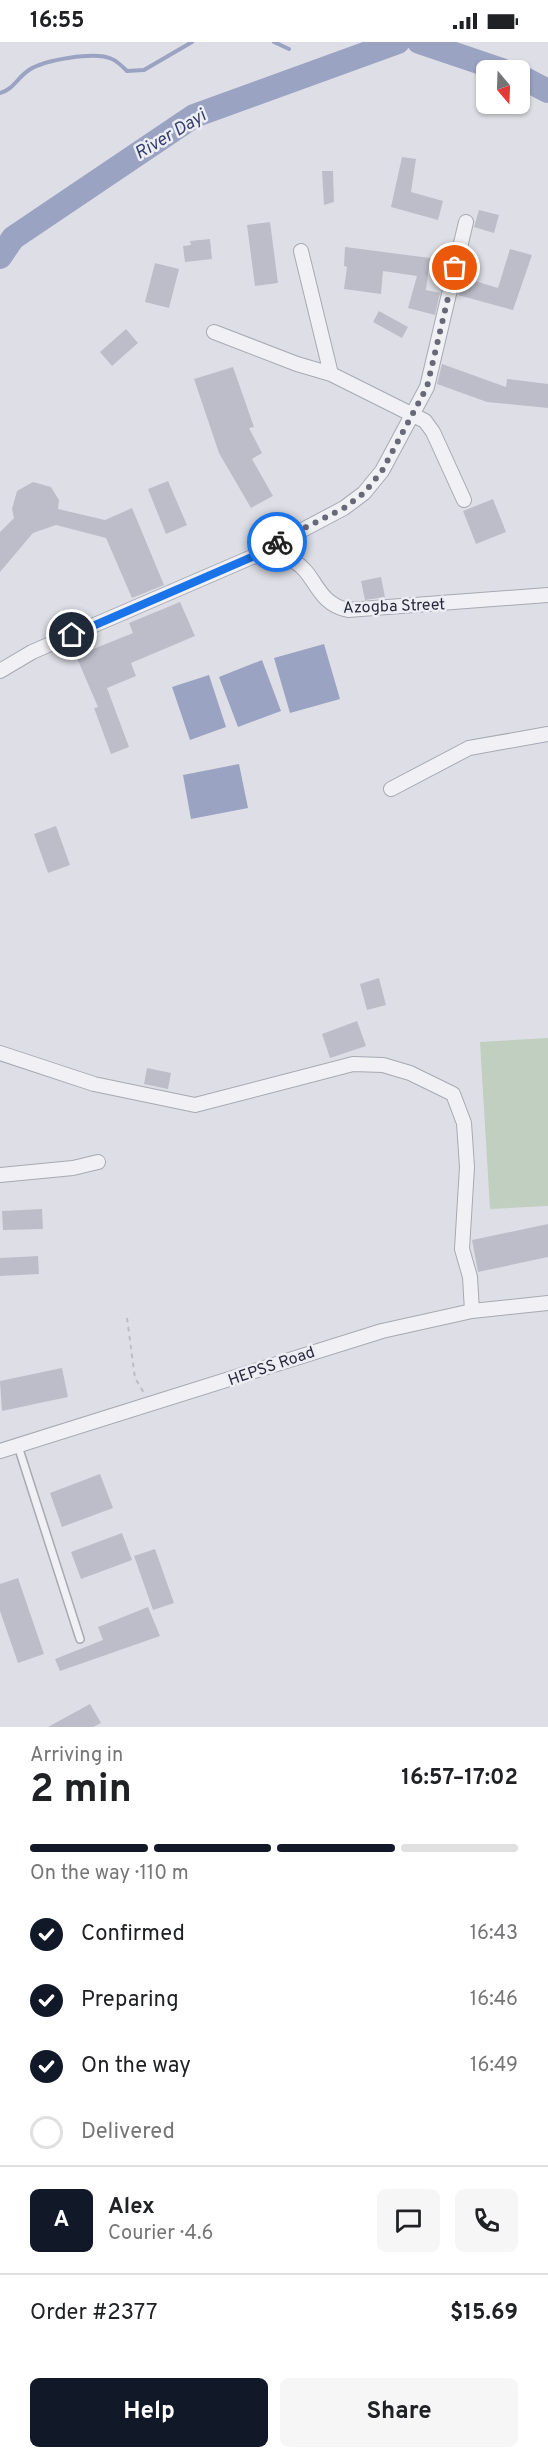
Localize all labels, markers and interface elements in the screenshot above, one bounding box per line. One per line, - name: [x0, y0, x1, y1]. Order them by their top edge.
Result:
- text: 16:55: [30, 8, 85, 35]
- north arrow: [476, 60, 530, 114]
- map controls: [476, 60, 530, 114]
- water label: River Dayi: [131, 104, 212, 166]
- pin: [429, 242, 480, 293]
- icon: bag: [438, 251, 471, 284]
- courier: [247, 512, 307, 572]
- icon: bike: [261, 526, 294, 559]
- street label: Azogba Street: [343, 595, 446, 619]
- pin: [46, 609, 97, 660]
- icon: home: [55, 618, 88, 651]
- street label: HEPSS Road: [226, 1343, 318, 1391]
- text: Arriving in: [30, 1743, 123, 1769]
- text: 16:57–17:02: [401, 1765, 518, 1792]
- text: 2 min: [30, 1767, 132, 1816]
- text: On the way · 110 m: [30, 1861, 189, 1887]
- icon: check: [30, 1918, 63, 1951]
- text: Confirmed: [81, 1921, 185, 1948]
- text: 16:43: [470, 1921, 518, 1947]
- icon: check: [30, 1984, 63, 2017]
- text: Preparing: [81, 1987, 179, 2014]
- text: 16:46: [470, 1987, 518, 2013]
- icon: check: [30, 2050, 63, 2083]
- text: On the way: [81, 2053, 191, 2080]
- text: 16:49: [470, 2053, 518, 2079]
- text: Delivered: [81, 2119, 175, 2146]
- button: chat: [377, 2189, 440, 2252]
- button: phone: [455, 2189, 518, 2252]
- text: Alex: [108, 2194, 155, 2221]
- text: A: [54, 2207, 69, 2234]
- text: Courier · 4.6: [108, 2221, 213, 2247]
- text: Order #2377: [30, 2300, 158, 2327]
- text: $15.69: [450, 2300, 518, 2327]
- button: Help: [30, 2378, 268, 2447]
- button: Share: [280, 2378, 518, 2447]

